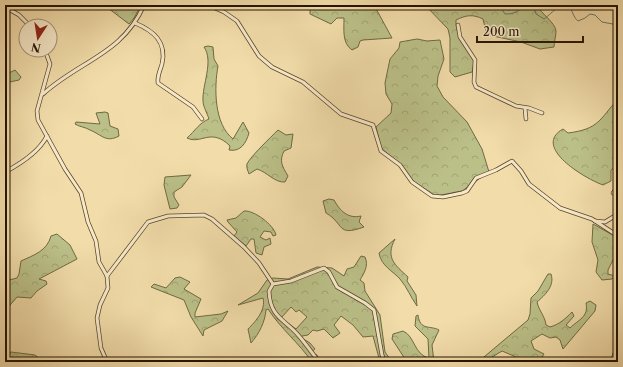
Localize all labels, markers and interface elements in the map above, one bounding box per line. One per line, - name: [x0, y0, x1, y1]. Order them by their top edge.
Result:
- north arrow: [18, 18, 58, 58]
- scale bar: [477, 18, 583, 44]
- text: 200 m: [483, 24, 520, 39]
- text: N: [29, 40, 42, 56]

